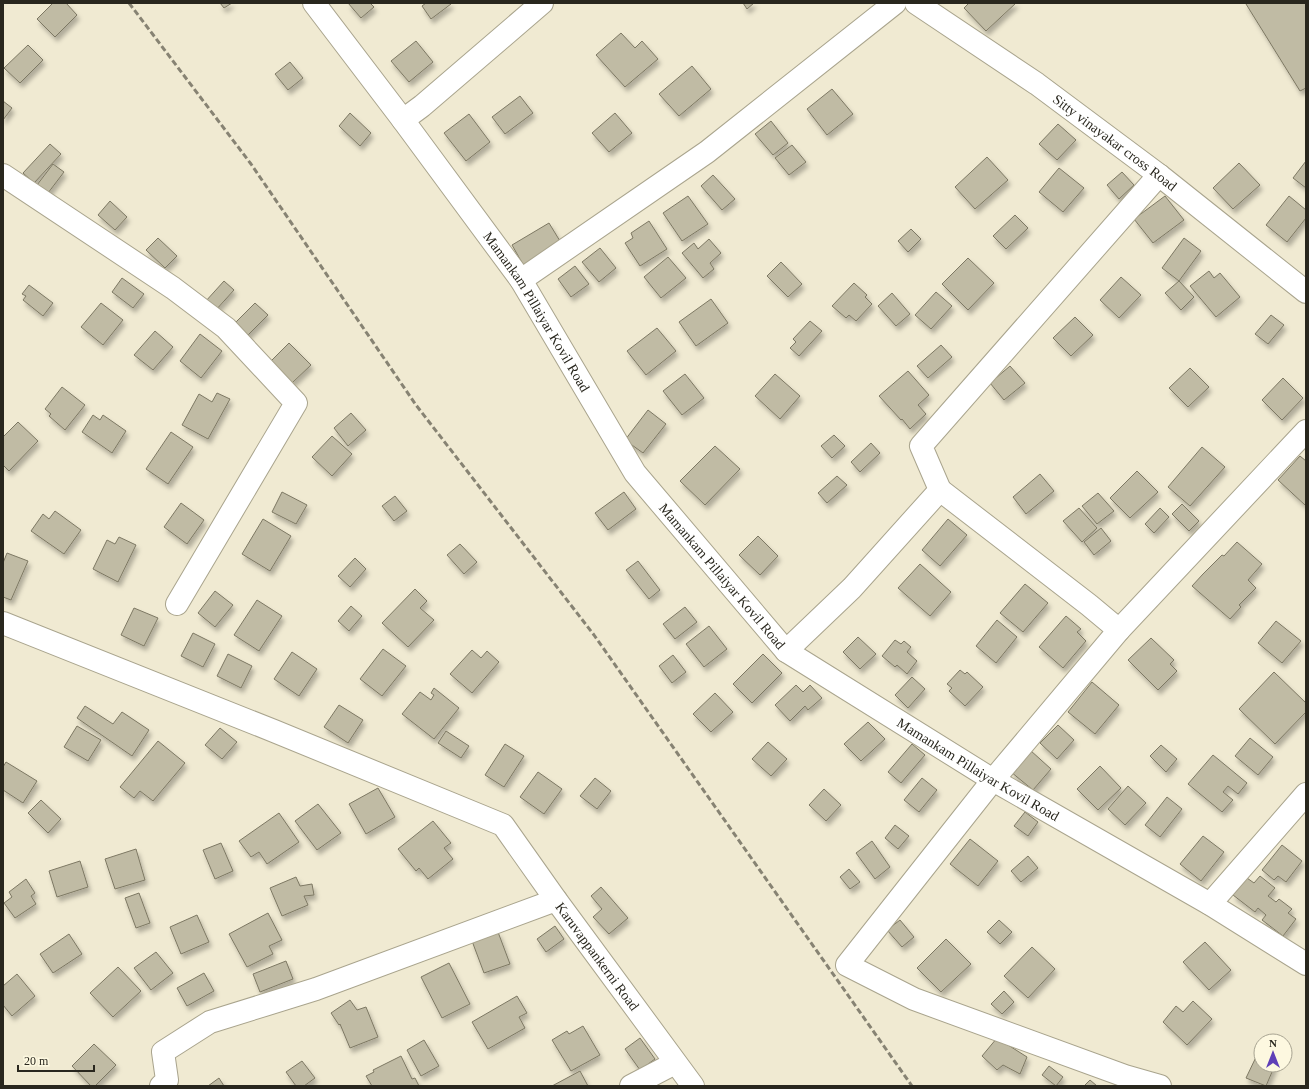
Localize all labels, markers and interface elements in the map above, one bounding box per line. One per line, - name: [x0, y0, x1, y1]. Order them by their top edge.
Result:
- street label: Sitty vinayakar cross Road: [1050, 91, 1180, 194]
- street label: Mamankam Pillaiyar Kovil Road: [481, 229, 593, 394]
- street label: Mamankam Pillaiyar Kovil Road: [656, 500, 788, 652]
- street label: Mamankam Pillaiyar Kovil Road: [894, 715, 1062, 824]
- street label: Karuvappankerni Road: [553, 899, 642, 1013]
- north arrow: [1253, 1033, 1293, 1073]
- text: N: [1269, 1037, 1277, 1049]
- scale bar: [18, 1047, 94, 1073]
- text: 20 m: [24, 1054, 49, 1068]

